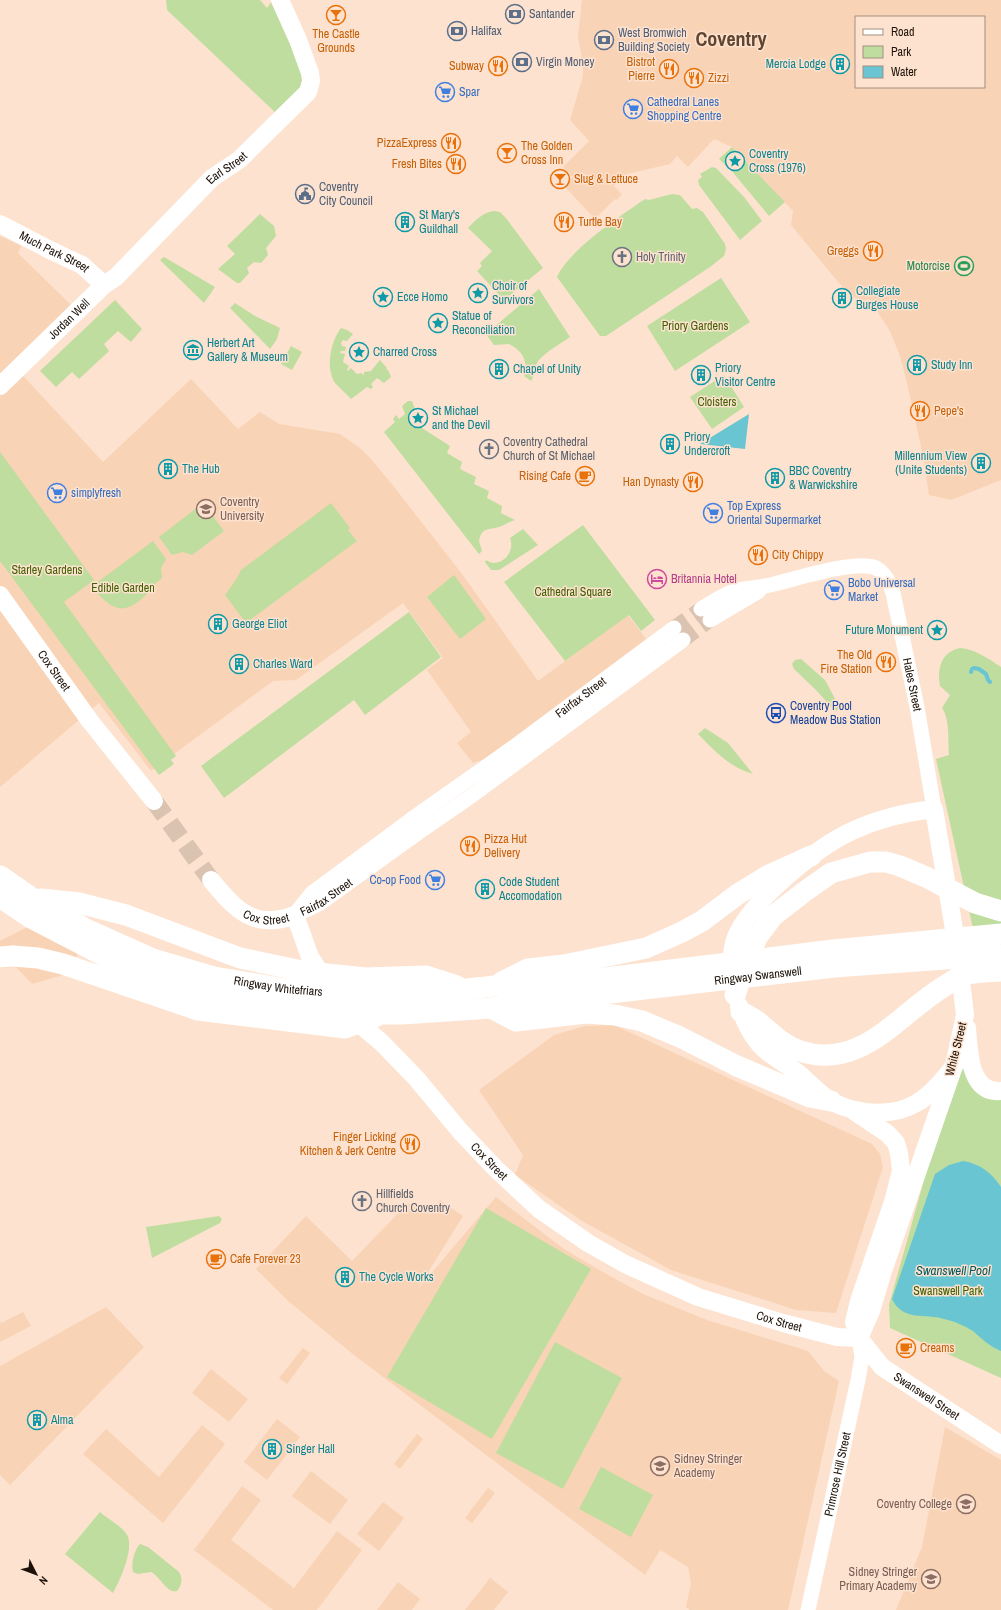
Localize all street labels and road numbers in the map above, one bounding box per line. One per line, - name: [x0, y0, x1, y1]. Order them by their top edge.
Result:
- street label: Earl Street: [202, 148, 251, 188]
- street label: Much Park Street: [17, 227, 93, 276]
- street label: Jordan Well: [45, 295, 93, 343]
- street label: Cox Street: [34, 647, 74, 694]
- street label: Hales Street: [899, 656, 926, 713]
- street label: Fairfax Street: [552, 673, 609, 722]
- street label: Fairfax Street: [297, 874, 356, 920]
- street label: Cox Street: [240, 906, 291, 929]
- street label: Ringway Swanswell: [713, 963, 802, 989]
- street label: Ringway Whitefriars: [233, 972, 323, 1000]
- street label: White Street: [942, 1020, 970, 1077]
- street label: Cox Street: [467, 1139, 511, 1184]
- street label: Cox Street: [754, 1307, 804, 1336]
- street label: Swanswell Street: [891, 1369, 963, 1424]
- street label: Primrose Hill Street: [821, 1430, 855, 1518]

